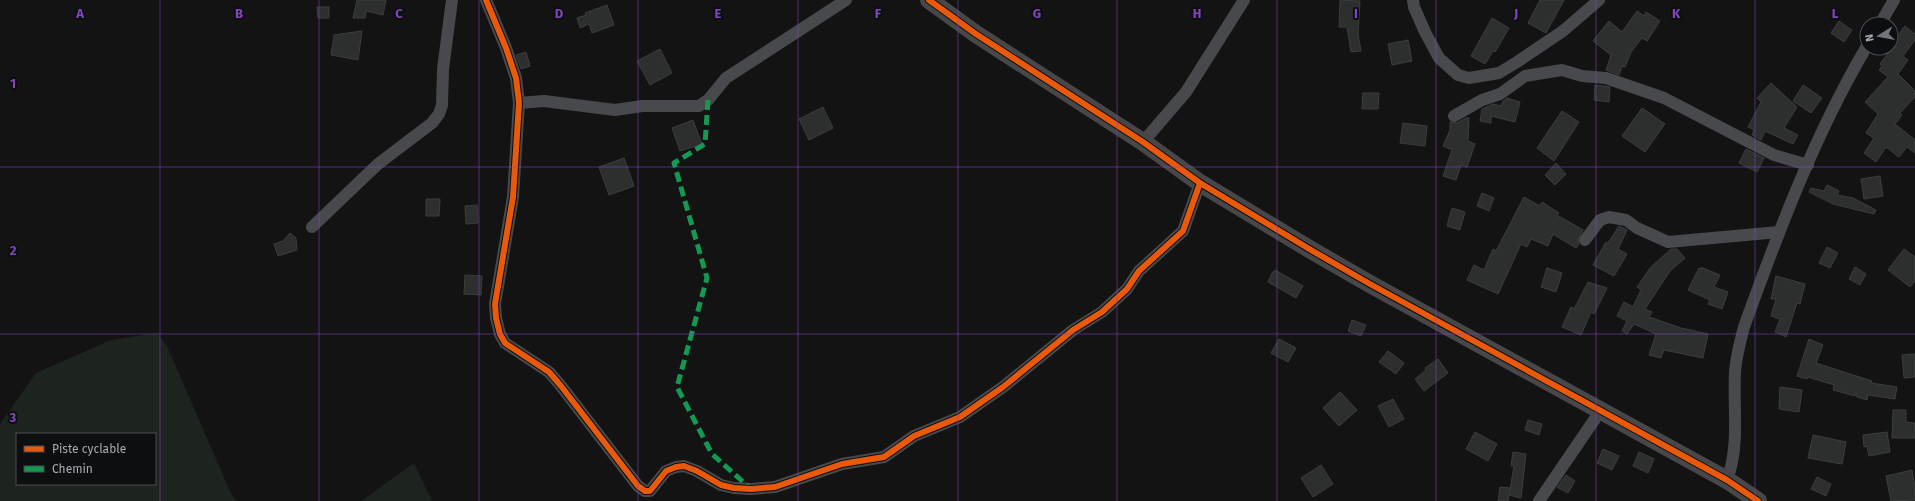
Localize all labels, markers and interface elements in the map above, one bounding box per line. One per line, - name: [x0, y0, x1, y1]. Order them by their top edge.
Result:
- text: A: [75, 6, 84, 21]
- text: B: [235, 6, 243, 21]
- text: C: [395, 6, 403, 21]
- text: D: [555, 6, 564, 21]
- text: E: [715, 6, 722, 21]
- text: F: [875, 6, 882, 21]
- text: G: [1033, 6, 1041, 21]
- text: H: [1193, 6, 1201, 21]
- text: I: [1354, 6, 1358, 21]
- text: J: [1513, 6, 1518, 21]
- text: K: [1672, 6, 1681, 21]
- text: L: [1832, 6, 1839, 21]
- north arrow: [1859, 16, 1899, 56]
- text: N: [1863, 33, 1877, 43]
- text: 1: [10, 76, 16, 91]
- text: 2: [10, 243, 17, 258]
- text: 3: [9, 410, 17, 425]
- legend: [16, 433, 156, 485]
- text: Piste cyclable: [52, 442, 126, 456]
- text: Chemin: [52, 462, 93, 476]

